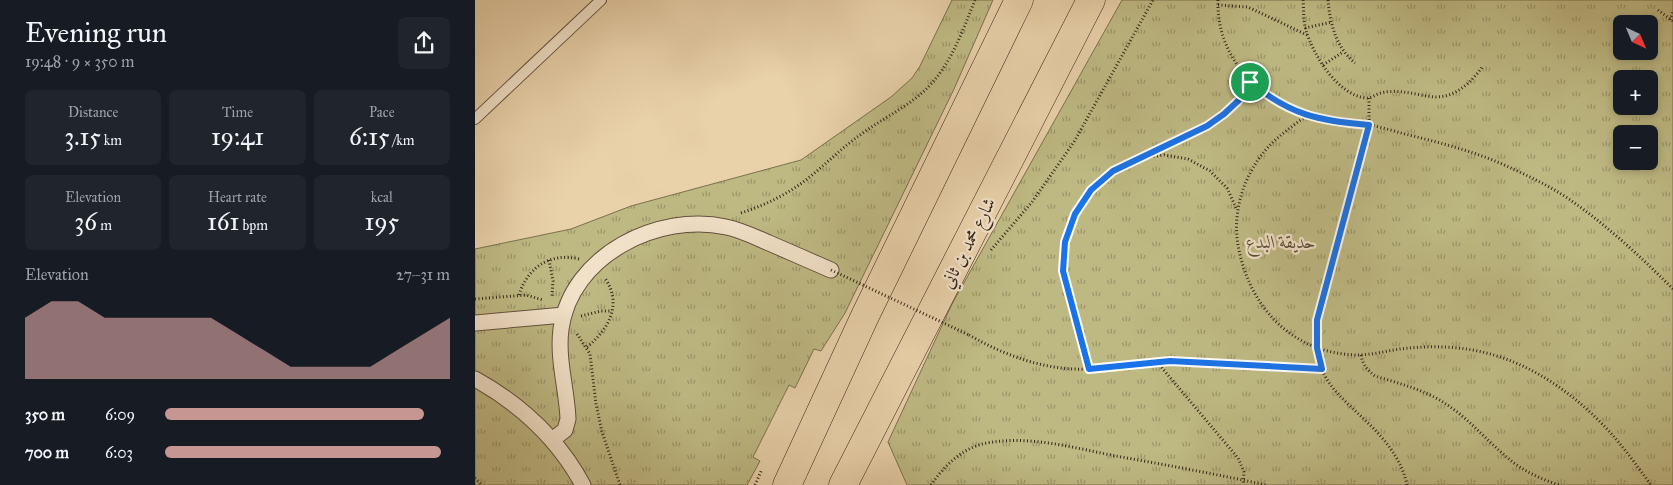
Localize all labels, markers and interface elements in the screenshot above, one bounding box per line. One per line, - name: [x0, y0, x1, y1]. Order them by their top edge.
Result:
- text: Evening run: [25, 15, 167, 50]
- north arrow: [1613, 15, 1657, 60]
- map controls: [1613, 15, 1658, 170]
- button: share: [398, 17, 450, 69]
- text: 19:48 · 9 × 350 m: [25, 52, 134, 71]
- pin: [1229, 61, 1271, 103]
- icon: arrive: [1236, 68, 1264, 96]
- button: +: [1613, 70, 1658, 115]
- text: Distance: [68, 104, 118, 121]
- text: Time: [222, 104, 253, 121]
- text: Pace: [369, 104, 395, 121]
- text: 3.15: [64, 121, 101, 152]
- text: 19:41: [211, 121, 264, 152]
- text: 6:15: [349, 121, 390, 152]
- button: −: [1613, 125, 1658, 170]
- text: km: [101, 132, 122, 149]
- text: /km: [390, 132, 415, 149]
- text: Elevation: [65, 189, 121, 206]
- text: Heart rate: [208, 189, 267, 206]
- text: kcal: [371, 189, 393, 206]
- street label: شارع محمد بن ثاني: [936, 194, 1004, 294]
- text: 36: [74, 206, 97, 237]
- text: 161: [207, 206, 239, 237]
- text: 195: [364, 206, 399, 237]
- text: m: [97, 217, 112, 234]
- text: bpm: [239, 217, 268, 234]
- park label: حديقة البدع: [1246, 231, 1316, 257]
- text: Elevation: [25, 265, 89, 284]
- text: 27–31 m: [396, 265, 450, 284]
- text: 350 m: [25, 405, 65, 424]
- text: 6:09: [105, 405, 135, 424]
- text: 700 m: [25, 443, 69, 462]
- text: 6:03: [105, 443, 133, 462]

